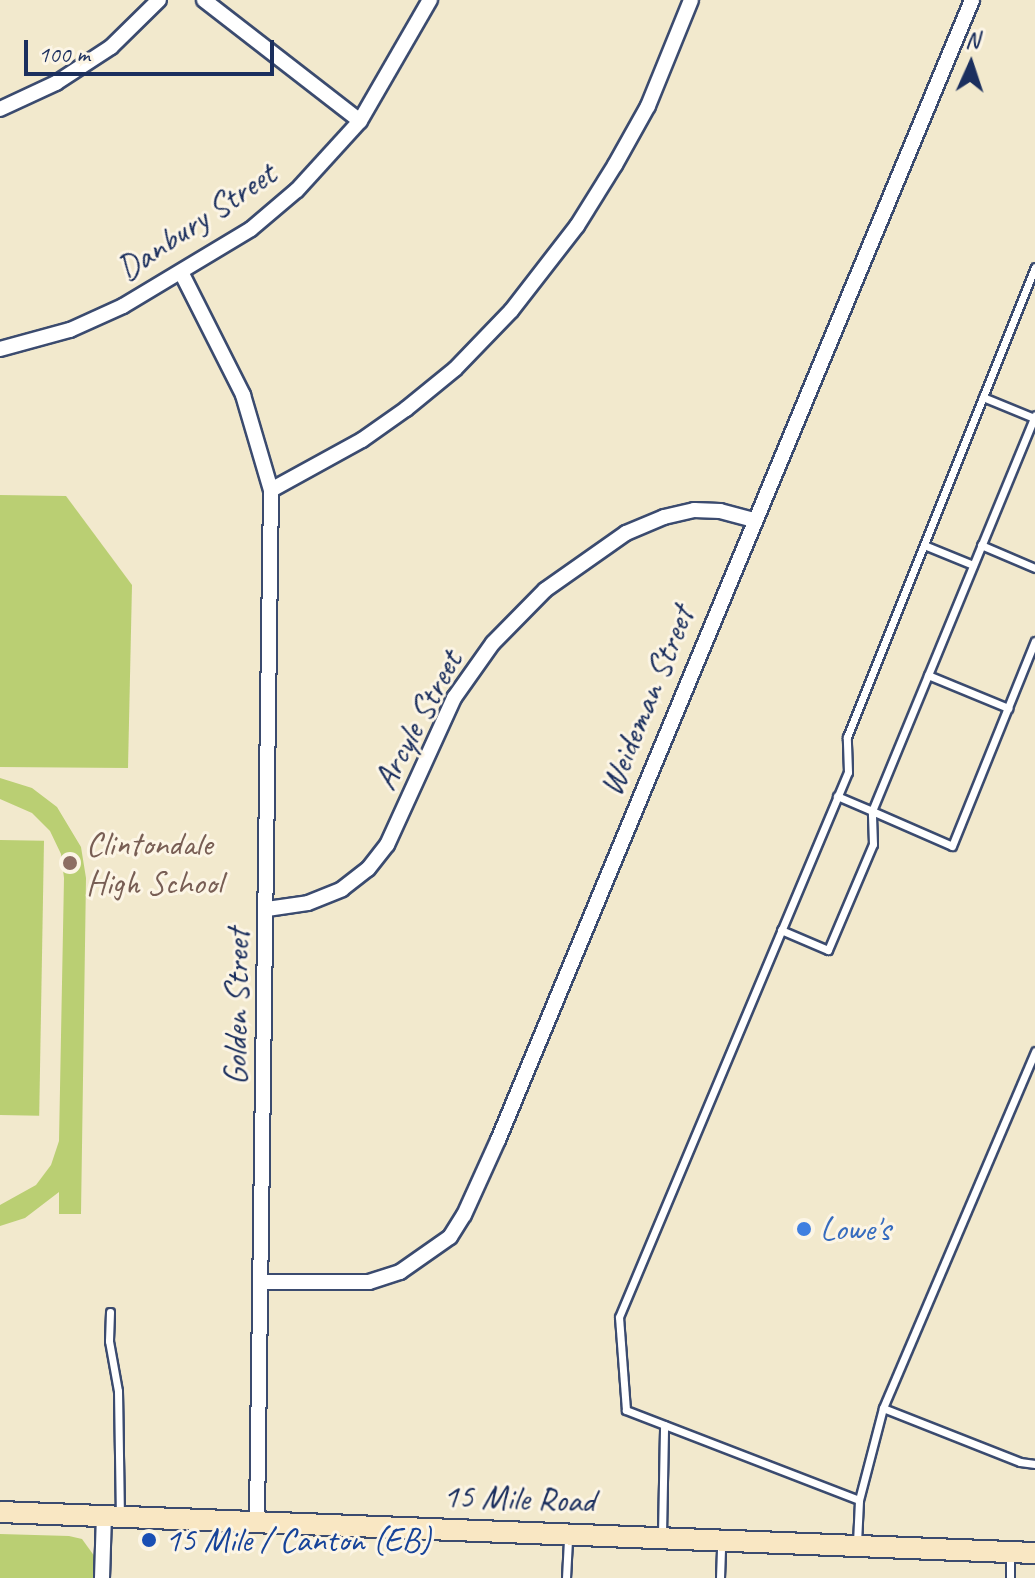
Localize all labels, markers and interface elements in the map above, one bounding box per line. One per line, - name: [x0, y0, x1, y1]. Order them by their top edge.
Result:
- scale bar: [28, 24, 278, 74]
- north arrow: [931, 24, 1011, 104]
- text: N: [965, 26, 980, 54]
- text: 100 m: [38, 39, 90, 69]
- street label: Danbury Street: [109, 153, 283, 289]
- street label: Weideman Street: [590, 601, 702, 801]
- street label: Arcyle Street: [363, 644, 471, 796]
- place label: Clintondale High School: [86, 823, 221, 902]
- marker: Clintondale High School: [61, 854, 79, 872]
- street label: Golden Street: [214, 929, 258, 1085]
- place label: Lowe's: [820, 1209, 890, 1249]
- marker: Lowe's: [795, 1220, 813, 1238]
- street label: 15 Mile Road: [442, 1475, 596, 1521]
- place label: 15 Mile / Canton (EB): [165, 1520, 431, 1560]
- marker: 15 Mile / Canton (EB): [140, 1531, 158, 1549]

